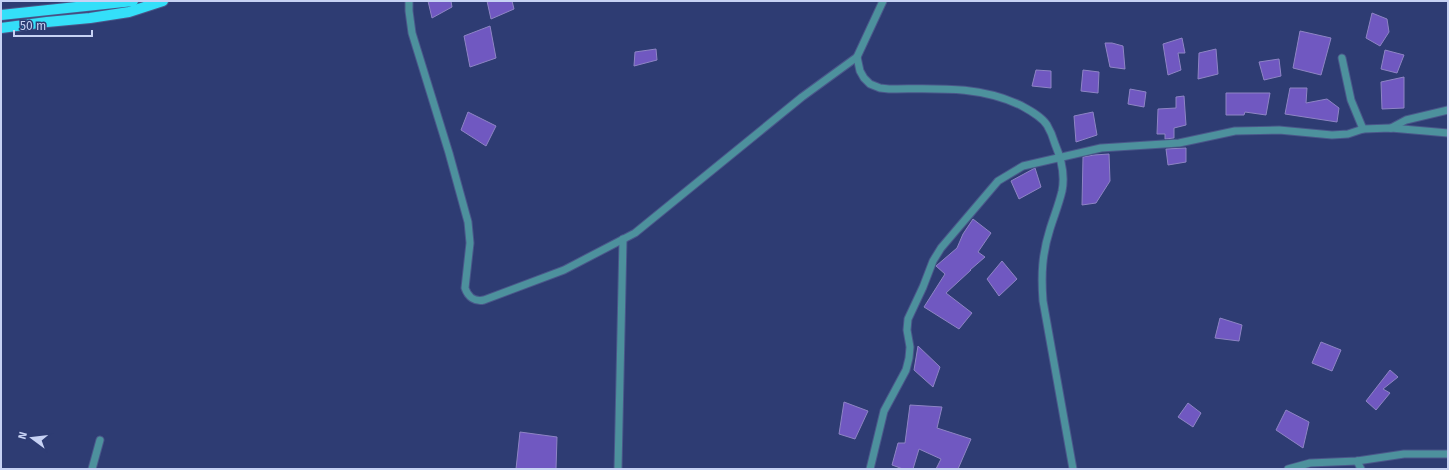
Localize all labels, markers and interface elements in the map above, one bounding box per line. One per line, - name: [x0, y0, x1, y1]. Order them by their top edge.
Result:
- scale bar: [14, 12, 92, 38]
- text: 50 m: [20, 19, 46, 33]
- north arrow: [12, 418, 52, 458]
- text: N: [16, 430, 30, 441]

